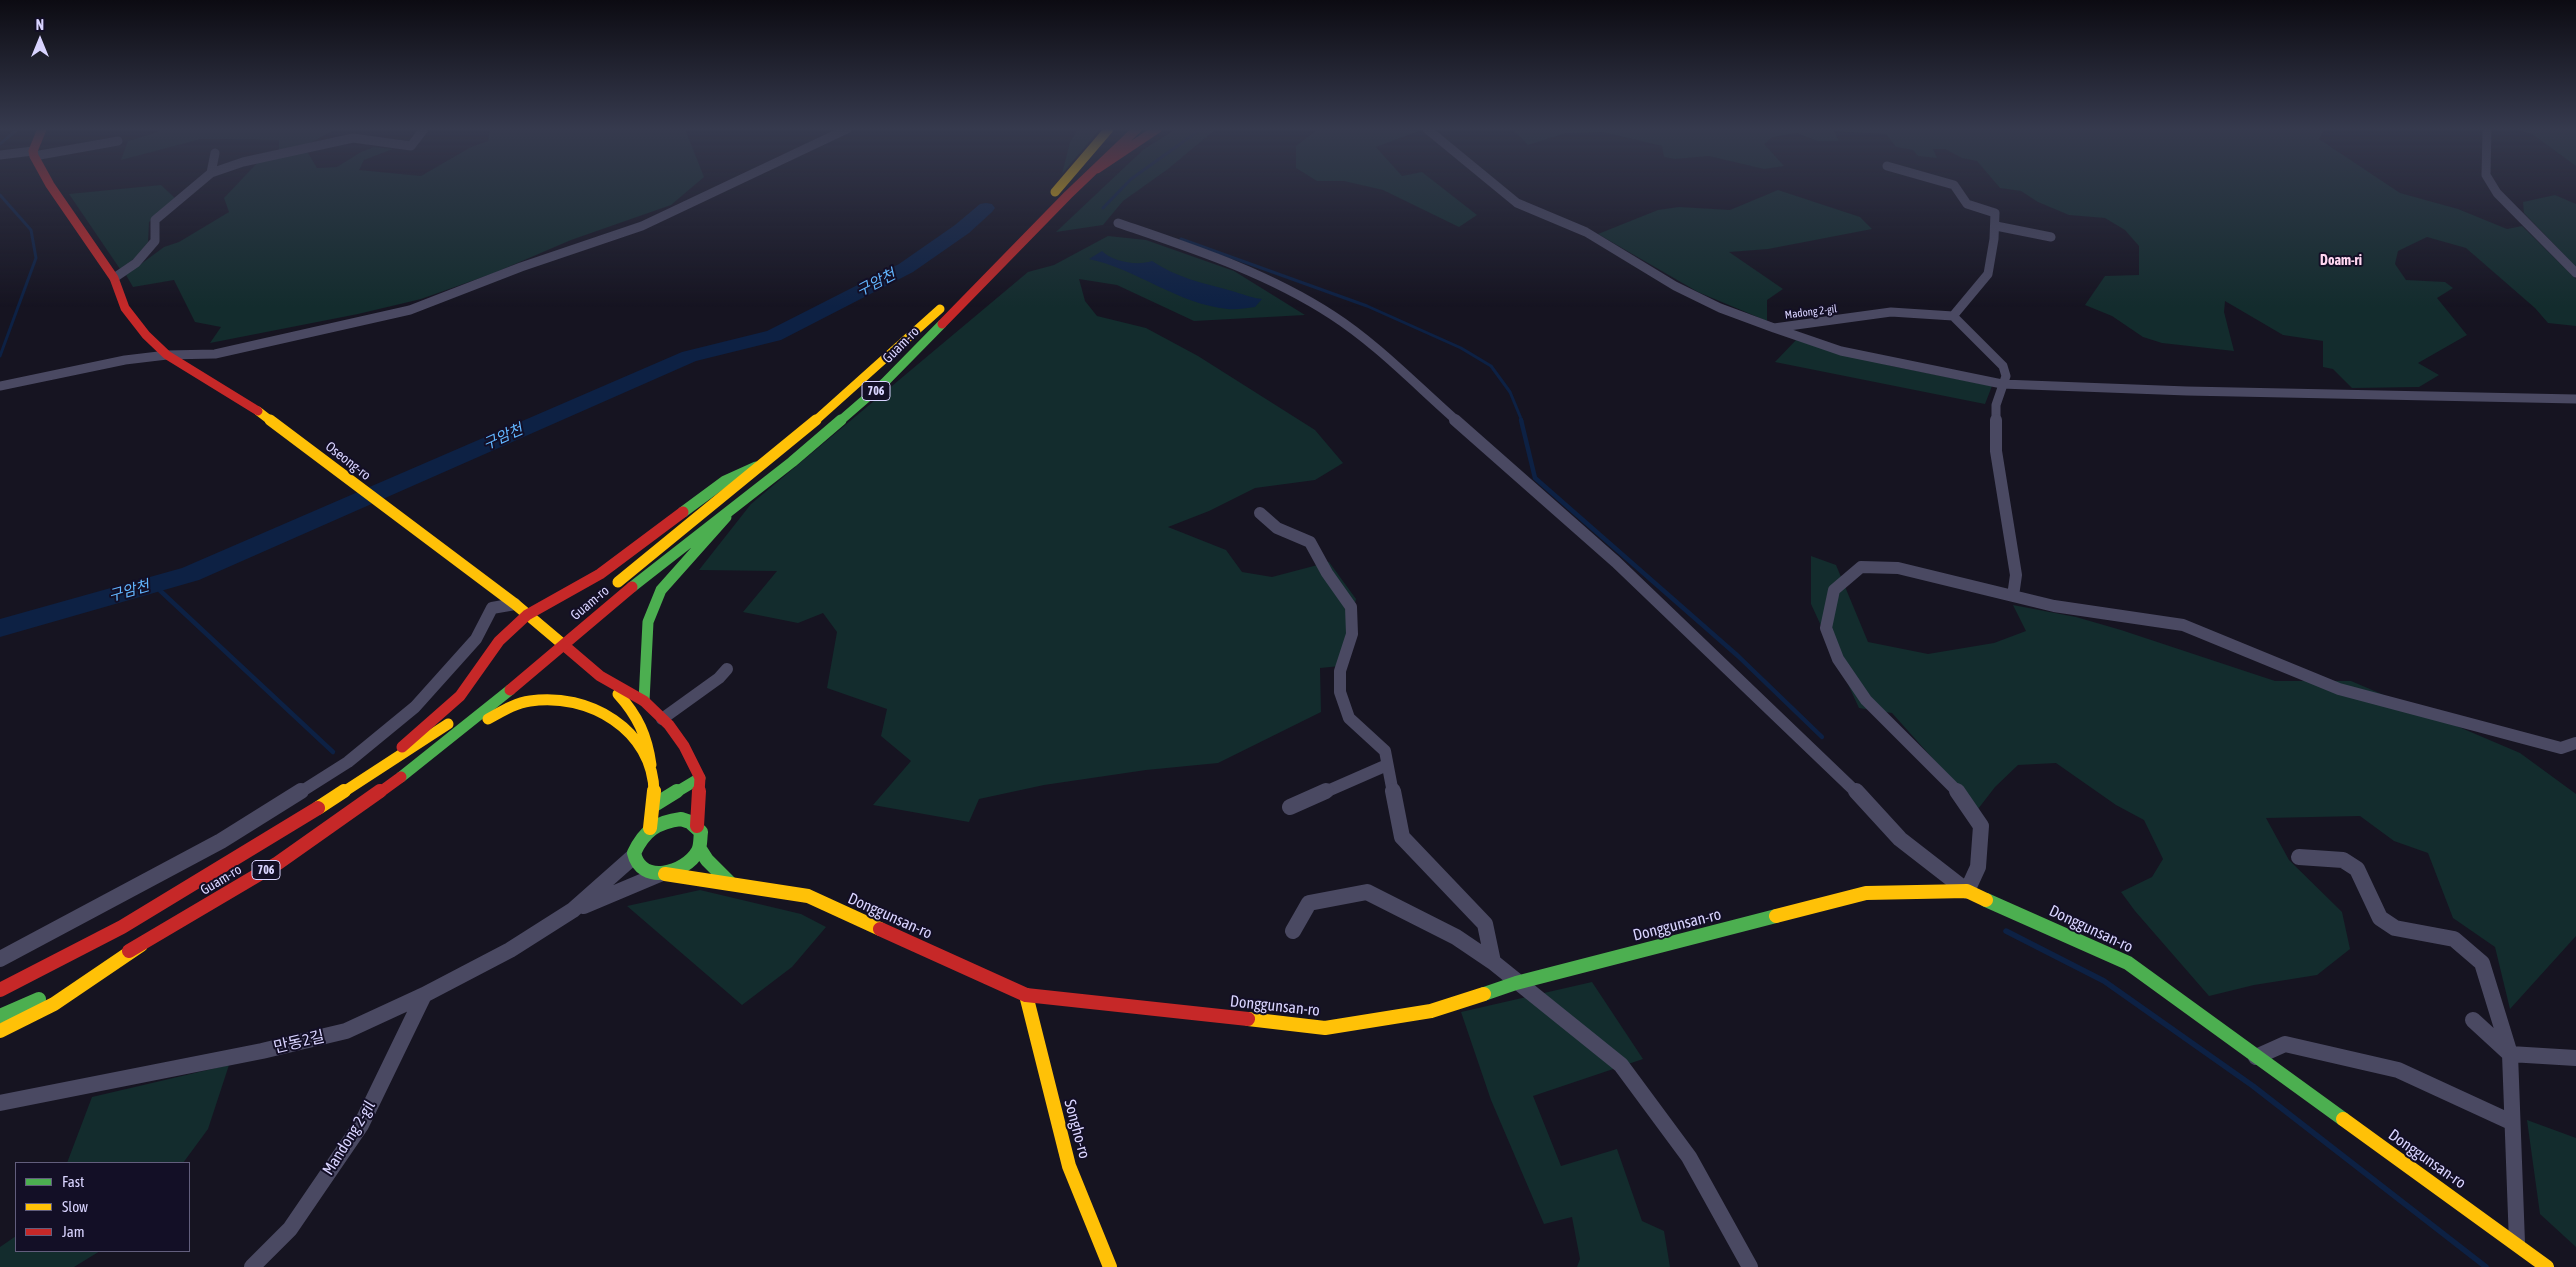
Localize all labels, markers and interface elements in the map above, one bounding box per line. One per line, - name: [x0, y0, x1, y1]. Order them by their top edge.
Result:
- north arrow: [15, 15, 65, 65]
- text: N: [36, 17, 44, 33]
- district label: Doam-ri: [2320, 253, 2362, 269]
- water label: 구암천: [853, 266, 899, 300]
- street label: Madong 2-gil: [1784, 302, 1838, 322]
- street label: Guam-ro: [879, 323, 923, 367]
- road number: 706: [862, 382, 890, 401]
- water label: 구암천: [480, 420, 526, 454]
- street label: Oseong-ro: [322, 438, 374, 484]
- water label: 구암천: [107, 577, 151, 605]
- street label: Guam-ro: [567, 582, 613, 624]
- road number: 706: [252, 860, 280, 880]
- street label: Guam-ro: [197, 861, 245, 899]
- street label: Donggunsan-ro: [845, 889, 935, 943]
- street label: Donggunsan-ro: [2046, 901, 2136, 957]
- street label: Donggunsan-ro: [1631, 905, 1723, 945]
- street label: Donggunsan-ro: [1229, 992, 1321, 1020]
- street label: 만동2길: [272, 1027, 326, 1057]
- street label: Mandong 2-gil: [319, 1097, 379, 1179]
- street label: Songho-ro: [1060, 1097, 1094, 1161]
- street label: Donggunsan-ro: [2385, 1125, 2469, 1193]
- legend: [15, 1162, 190, 1252]
- text: Fast: [62, 1173, 84, 1190]
- text: Slow: [62, 1198, 88, 1215]
- text: Jam: [62, 1223, 85, 1240]

